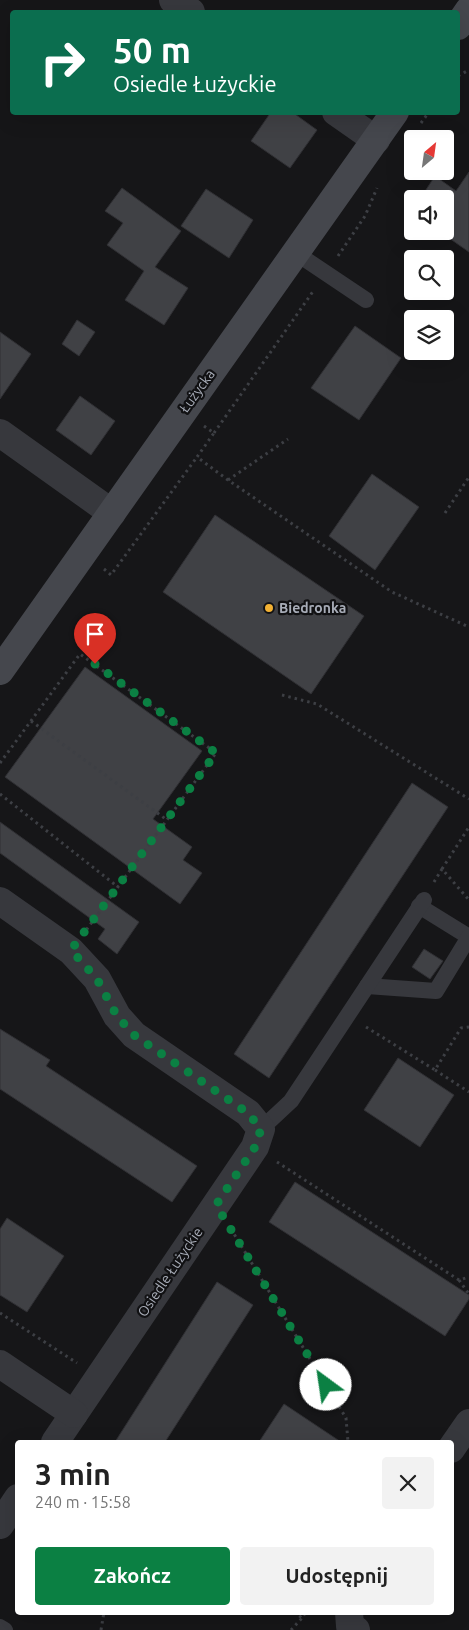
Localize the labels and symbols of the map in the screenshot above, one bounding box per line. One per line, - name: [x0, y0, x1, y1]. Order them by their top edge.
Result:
- north arrow: [404, 130, 454, 180]
- street label: Łużycka: [176, 366, 218, 416]
- place label: Biedronka: [279, 600, 346, 616]
- marker: Biedronka: [263, 602, 275, 614]
- pin: [74, 613, 116, 664]
- street label: Osiedle Łużyckie: [134, 1224, 206, 1320]
- position arrow: [299, 1358, 351, 1410]

